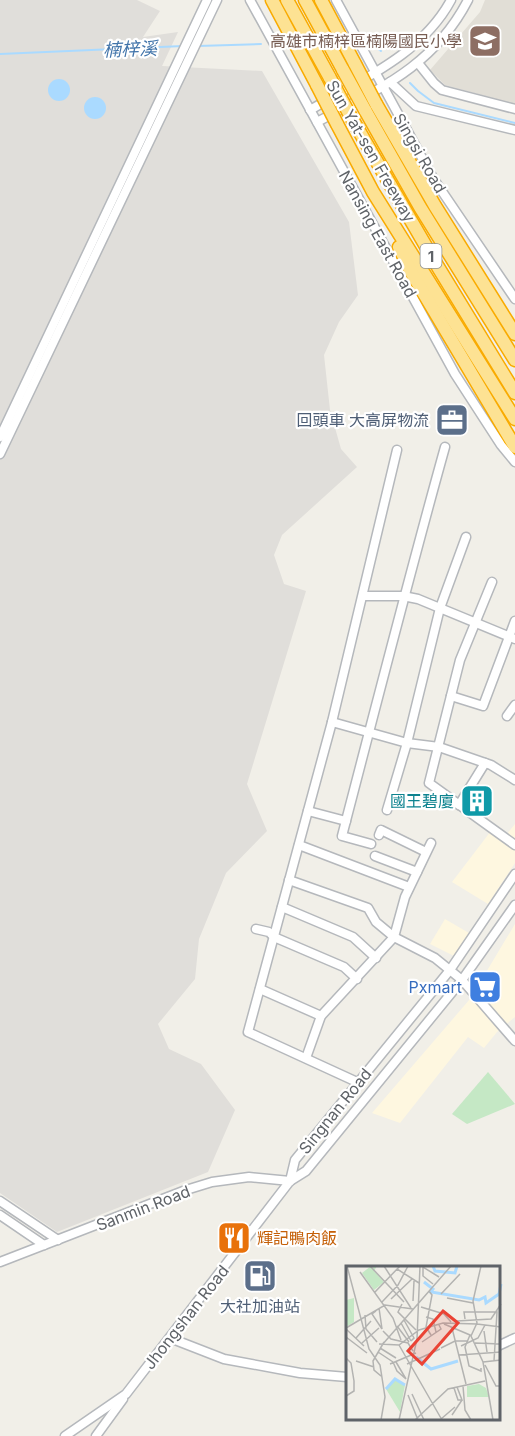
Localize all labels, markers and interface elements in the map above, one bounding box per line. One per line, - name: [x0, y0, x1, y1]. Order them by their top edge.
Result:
- school or university icon: 高雄市楠梓區楠陽國民小學: [467, 23, 503, 59]
- place label: 高雄市楠梓區楠陽國民小學: [270, 31, 462, 51]
- water label: 楠梓溪: [103, 37, 160, 60]
- street label: Sun Yat-sen Freeway: [322, 77, 420, 225]
- street label: Singsi Road: [389, 110, 451, 196]
- street label: Nansing East Road: [335, 167, 421, 301]
- road number: 1: [420, 244, 442, 268]
- office icon: 回頭車 大高屏物流: [434, 402, 470, 438]
- place label: 回頭車 大高屏物流: [296, 410, 429, 430]
- building icon: 國王碧廈: [459, 783, 495, 819]
- place label: 國王碧廈: [390, 791, 454, 811]
- supermarket icon: Pxmart: [467, 969, 503, 1005]
- place label: Pxmart: [409, 977, 462, 997]
- street label: Singnan Road: [294, 1064, 376, 1158]
- street label: Sanmin Road: [93, 1181, 193, 1235]
- restaurant icon: 輝記鴨肉飯: [216, 1220, 252, 1256]
- place label: 輝記鴨肉飯: [257, 1228, 337, 1248]
- fuel station icon: 大社加油站: [242, 1258, 278, 1294]
- street label: Jhongshan Road: [139, 1261, 233, 1373]
- inset map: [346, 1266, 500, 1421]
- place label: 大社加油站: [220, 1296, 300, 1316]

